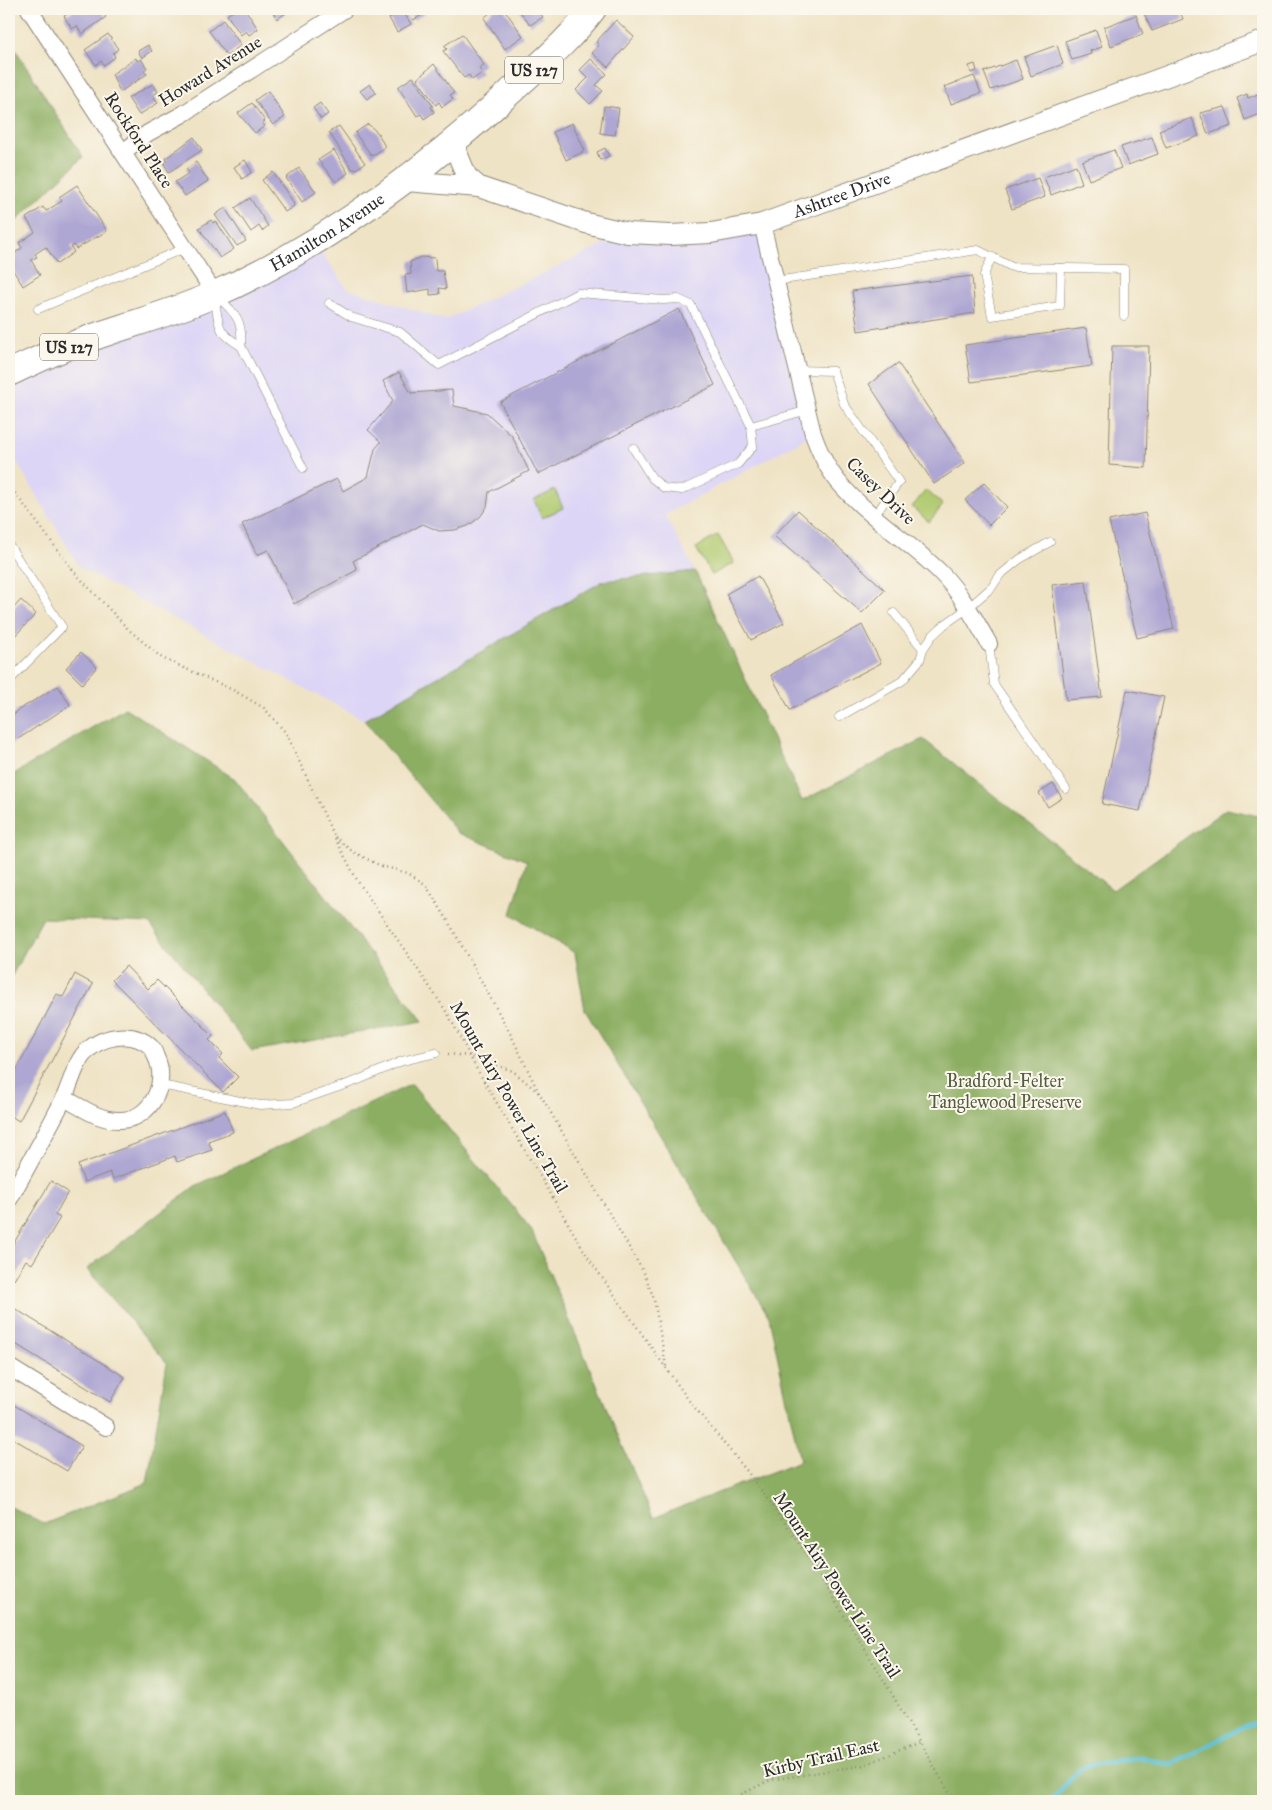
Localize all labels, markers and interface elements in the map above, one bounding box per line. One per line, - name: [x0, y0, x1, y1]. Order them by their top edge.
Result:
- street label: Howard Avenue: [154, 31, 266, 111]
- road number: US 127: [505, 56, 563, 84]
- street label: Rockford Place: [100, 88, 178, 192]
- street label: Ashtree Drive: [789, 167, 893, 223]
- street label: Hamilton Avenue: [266, 188, 389, 276]
- road number: US 127: [40, 334, 98, 361]
- street label: Casey Drive: [842, 453, 920, 529]
- street label: Mount Airy Power Line Trail: [445, 997, 573, 1197]
- park label: Bradford-Felter Tanglewood Preserve: [928, 1070, 1082, 1114]
- street label: Mount Airy Power Line Trail: [769, 1488, 905, 1682]
- street label: Kirby Trail East: [761, 1734, 882, 1782]

